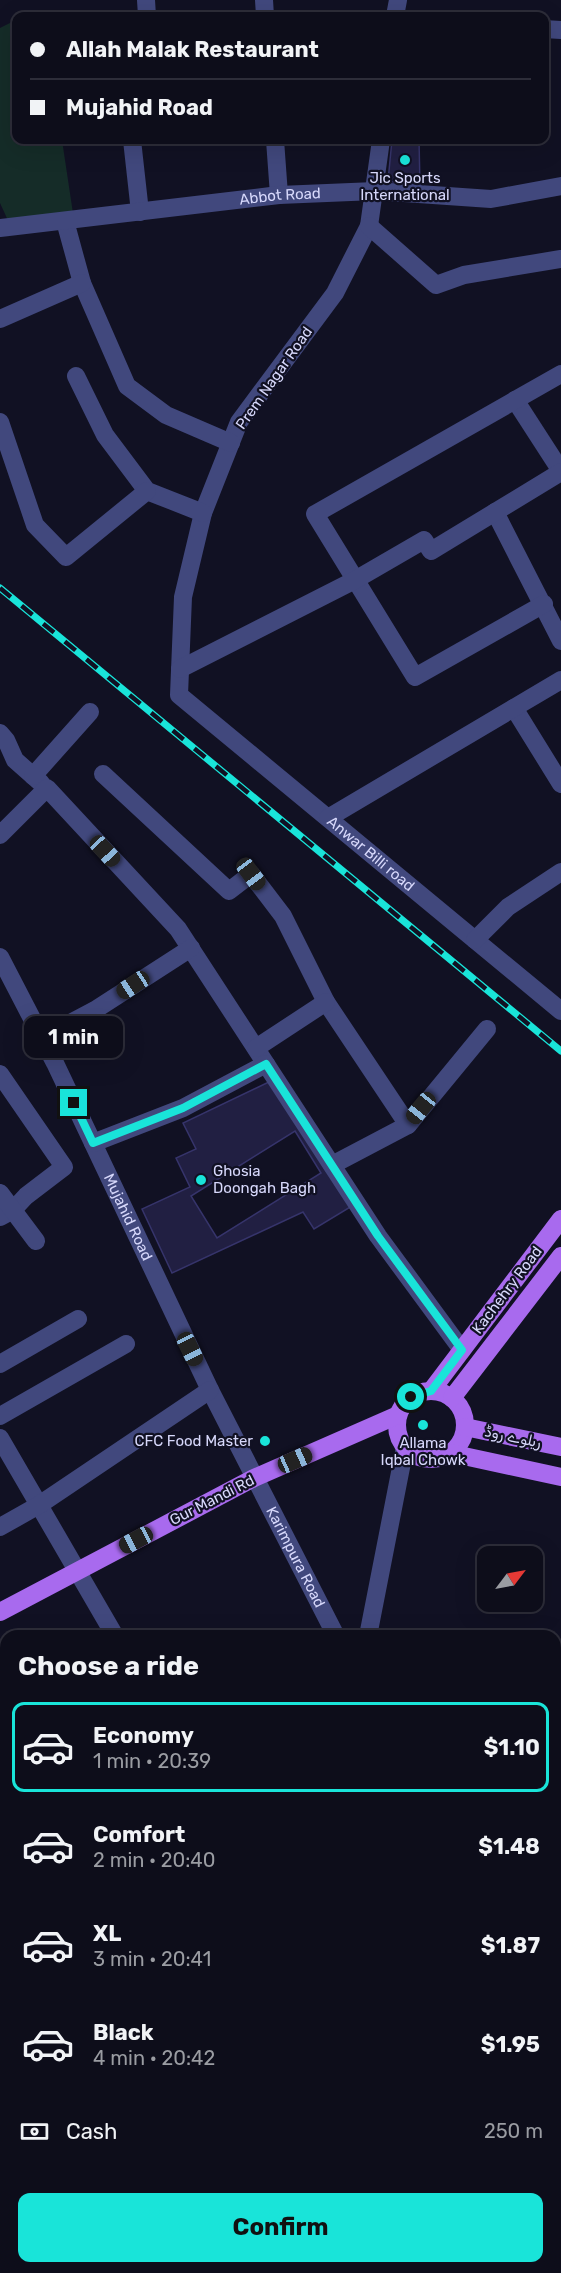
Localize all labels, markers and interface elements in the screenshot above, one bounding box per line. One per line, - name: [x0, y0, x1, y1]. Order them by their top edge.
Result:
- text: Allah Malak Restaurant: [66, 36, 319, 63]
- text: Mujahid Road: [66, 94, 213, 121]
- marker: Jic Sports International: [398, 153, 412, 167]
- place label: Jic Sports International: [360, 169, 450, 204]
- street label: Abbot Road: [238, 184, 321, 209]
- street label: Prem Nagar Road: [232, 323, 316, 433]
- street label: Anwar Billi road: [323, 812, 418, 895]
- car: [86, 832, 124, 870]
- car: [233, 854, 269, 894]
- car: [113, 968, 153, 1002]
- callout: 1 min: [25, 1016, 124, 1058]
- text: 1 min: [48, 1025, 99, 1049]
- car: [403, 1088, 439, 1128]
- route end: [60, 1089, 87, 1116]
- place label: Ghosia Doongah Bagh: [213, 1162, 316, 1197]
- street label: Mujahid Road: [100, 1171, 156, 1264]
- marker: Ghosia Doongah Bagh: [194, 1173, 208, 1187]
- street label: Kachehry Road: [468, 1243, 546, 1337]
- car: [174, 1329, 206, 1369]
- route start: [397, 1383, 424, 1410]
- marker: Allama Iqbal Chowk: [416, 1418, 430, 1432]
- street label: ریلوے روڈ: [483, 1422, 543, 1453]
- place label: CFC Food Master: [134, 1432, 253, 1450]
- marker: CFC Food Master: [258, 1434, 272, 1448]
- place label: Allama Iqbal Chowk: [381, 1434, 466, 1469]
- car: [275, 1444, 315, 1476]
- street label: Gur Mandi Rd: [167, 1471, 257, 1529]
- street label: Karimpura Road: [262, 1504, 329, 1611]
- car: [116, 1524, 156, 1556]
- north arrow: [477, 1546, 543, 1612]
- map controls: [477, 1546, 543, 1612]
- text: Choose a ride: [18, 1650, 199, 1682]
- icon: car: [21, 1720, 75, 1774]
- text: Economy: [93, 1722, 194, 1749]
- text: $1.10: [484, 1734, 540, 1761]
- text: 1 min · 20:39: [93, 1749, 211, 1773]
- icon: car: [21, 1819, 75, 1873]
- text: Comfort: [93, 1821, 185, 1848]
- text: $1.48: [478, 1833, 540, 1860]
- text: 2 min · 20:40: [93, 1848, 215, 1872]
- icon: car: [21, 1918, 75, 1972]
- text: XL: [93, 1920, 121, 1947]
- text: $1.87: [481, 1932, 540, 1959]
- text: 3 min · 20:41: [93, 1947, 211, 1971]
- icon: car: [21, 2017, 75, 2071]
- text: Black: [93, 2019, 154, 2046]
- text: $1.95: [481, 2031, 540, 2058]
- text: 4 min · 20:42: [93, 2046, 215, 2070]
- icon: cash: [18, 2115, 51, 2148]
- text: Cash: [66, 2118, 117, 2145]
- text: 250 m: [484, 2119, 543, 2143]
- button: Confirm: [18, 2193, 543, 2262]

